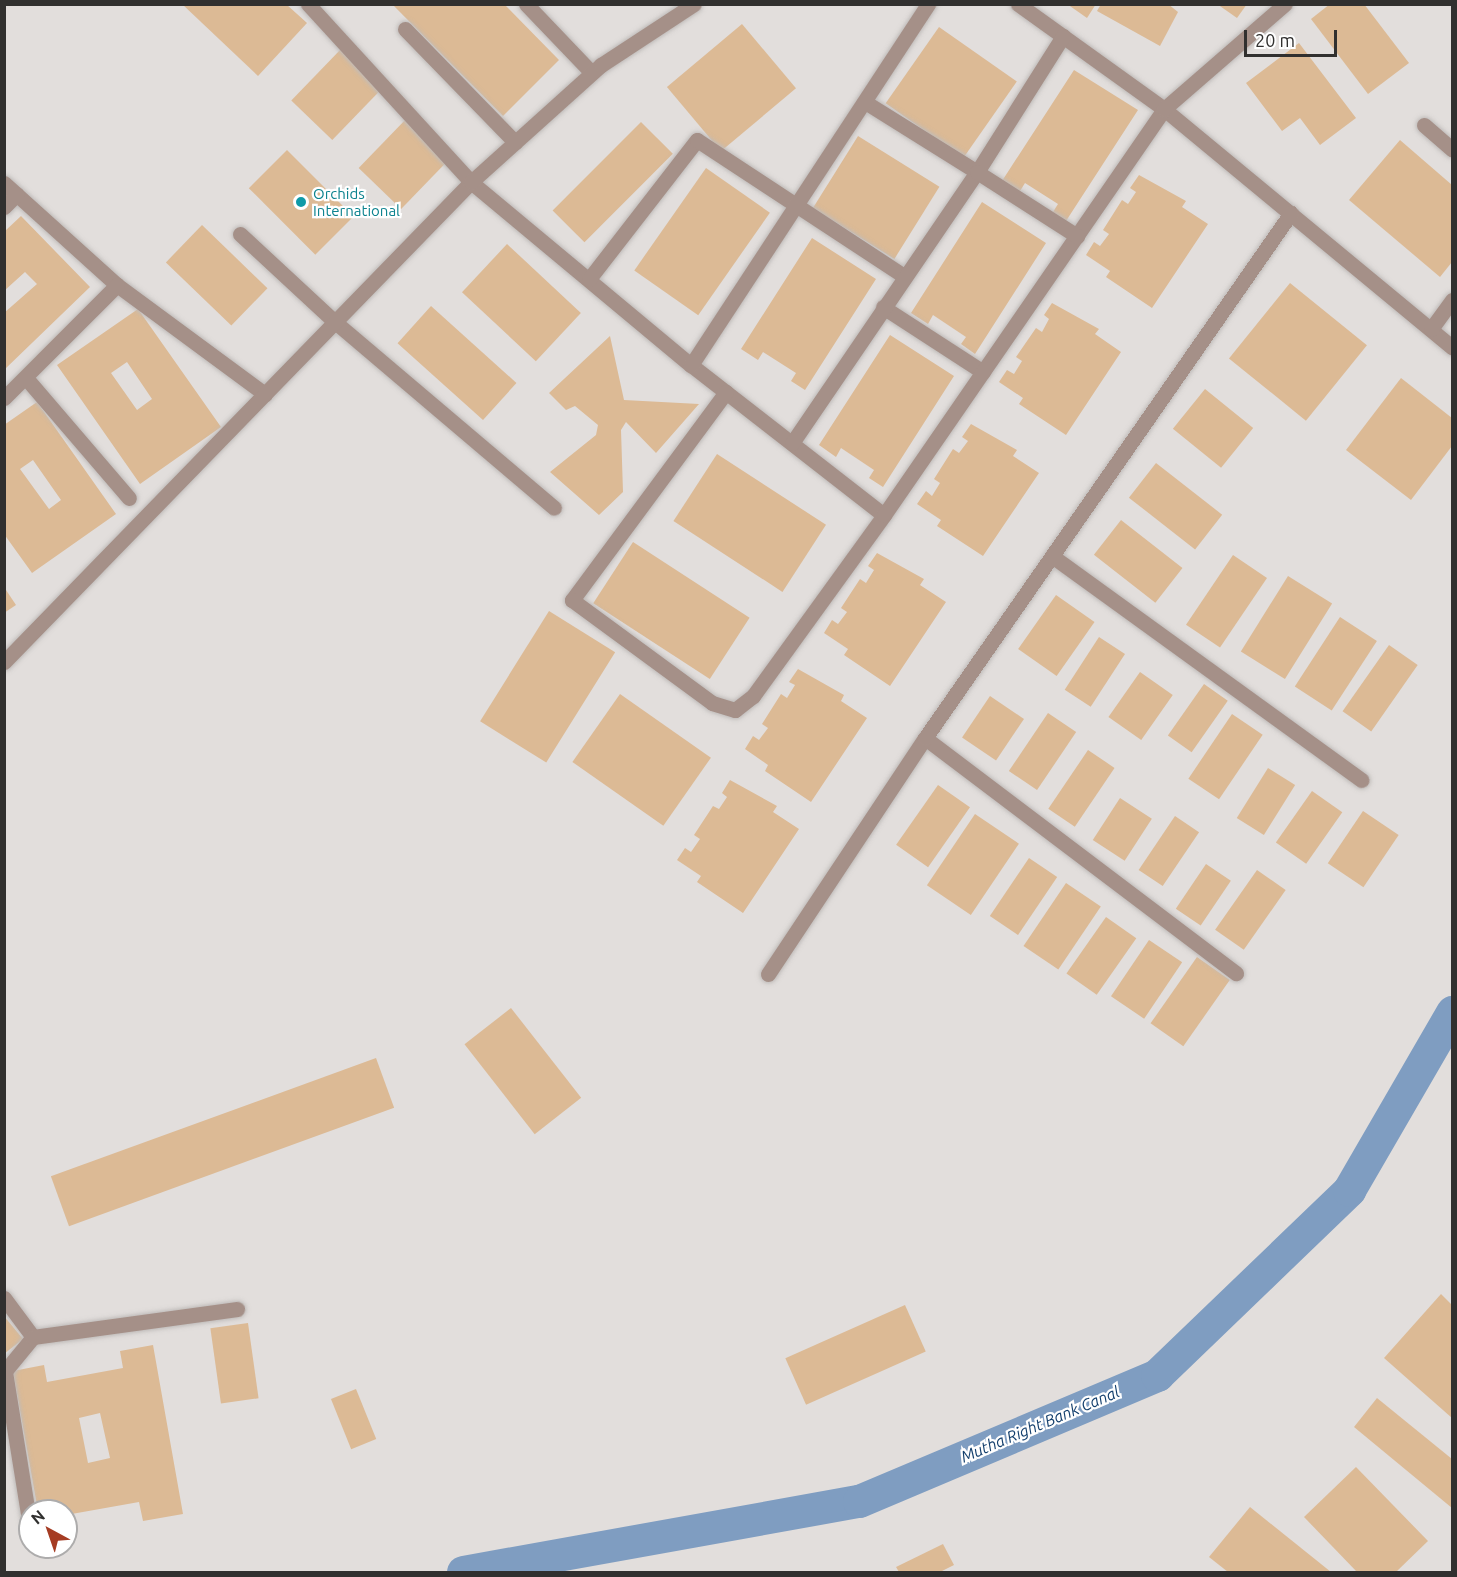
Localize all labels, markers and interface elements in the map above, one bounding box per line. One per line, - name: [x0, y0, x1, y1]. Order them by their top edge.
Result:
- scale bar: [1247, 18, 1340, 56]
- text: 20 m: [1255, 30, 1295, 50]
- place label: Orchids International: [313, 184, 400, 219]
- marker: Orchids International: [294, 195, 308, 209]
- water label: Mutha Right Bank Canal: [958, 1382, 1122, 1466]
- north arrow: [18, 1499, 78, 1559]
- text: N: [27, 1506, 48, 1527]

